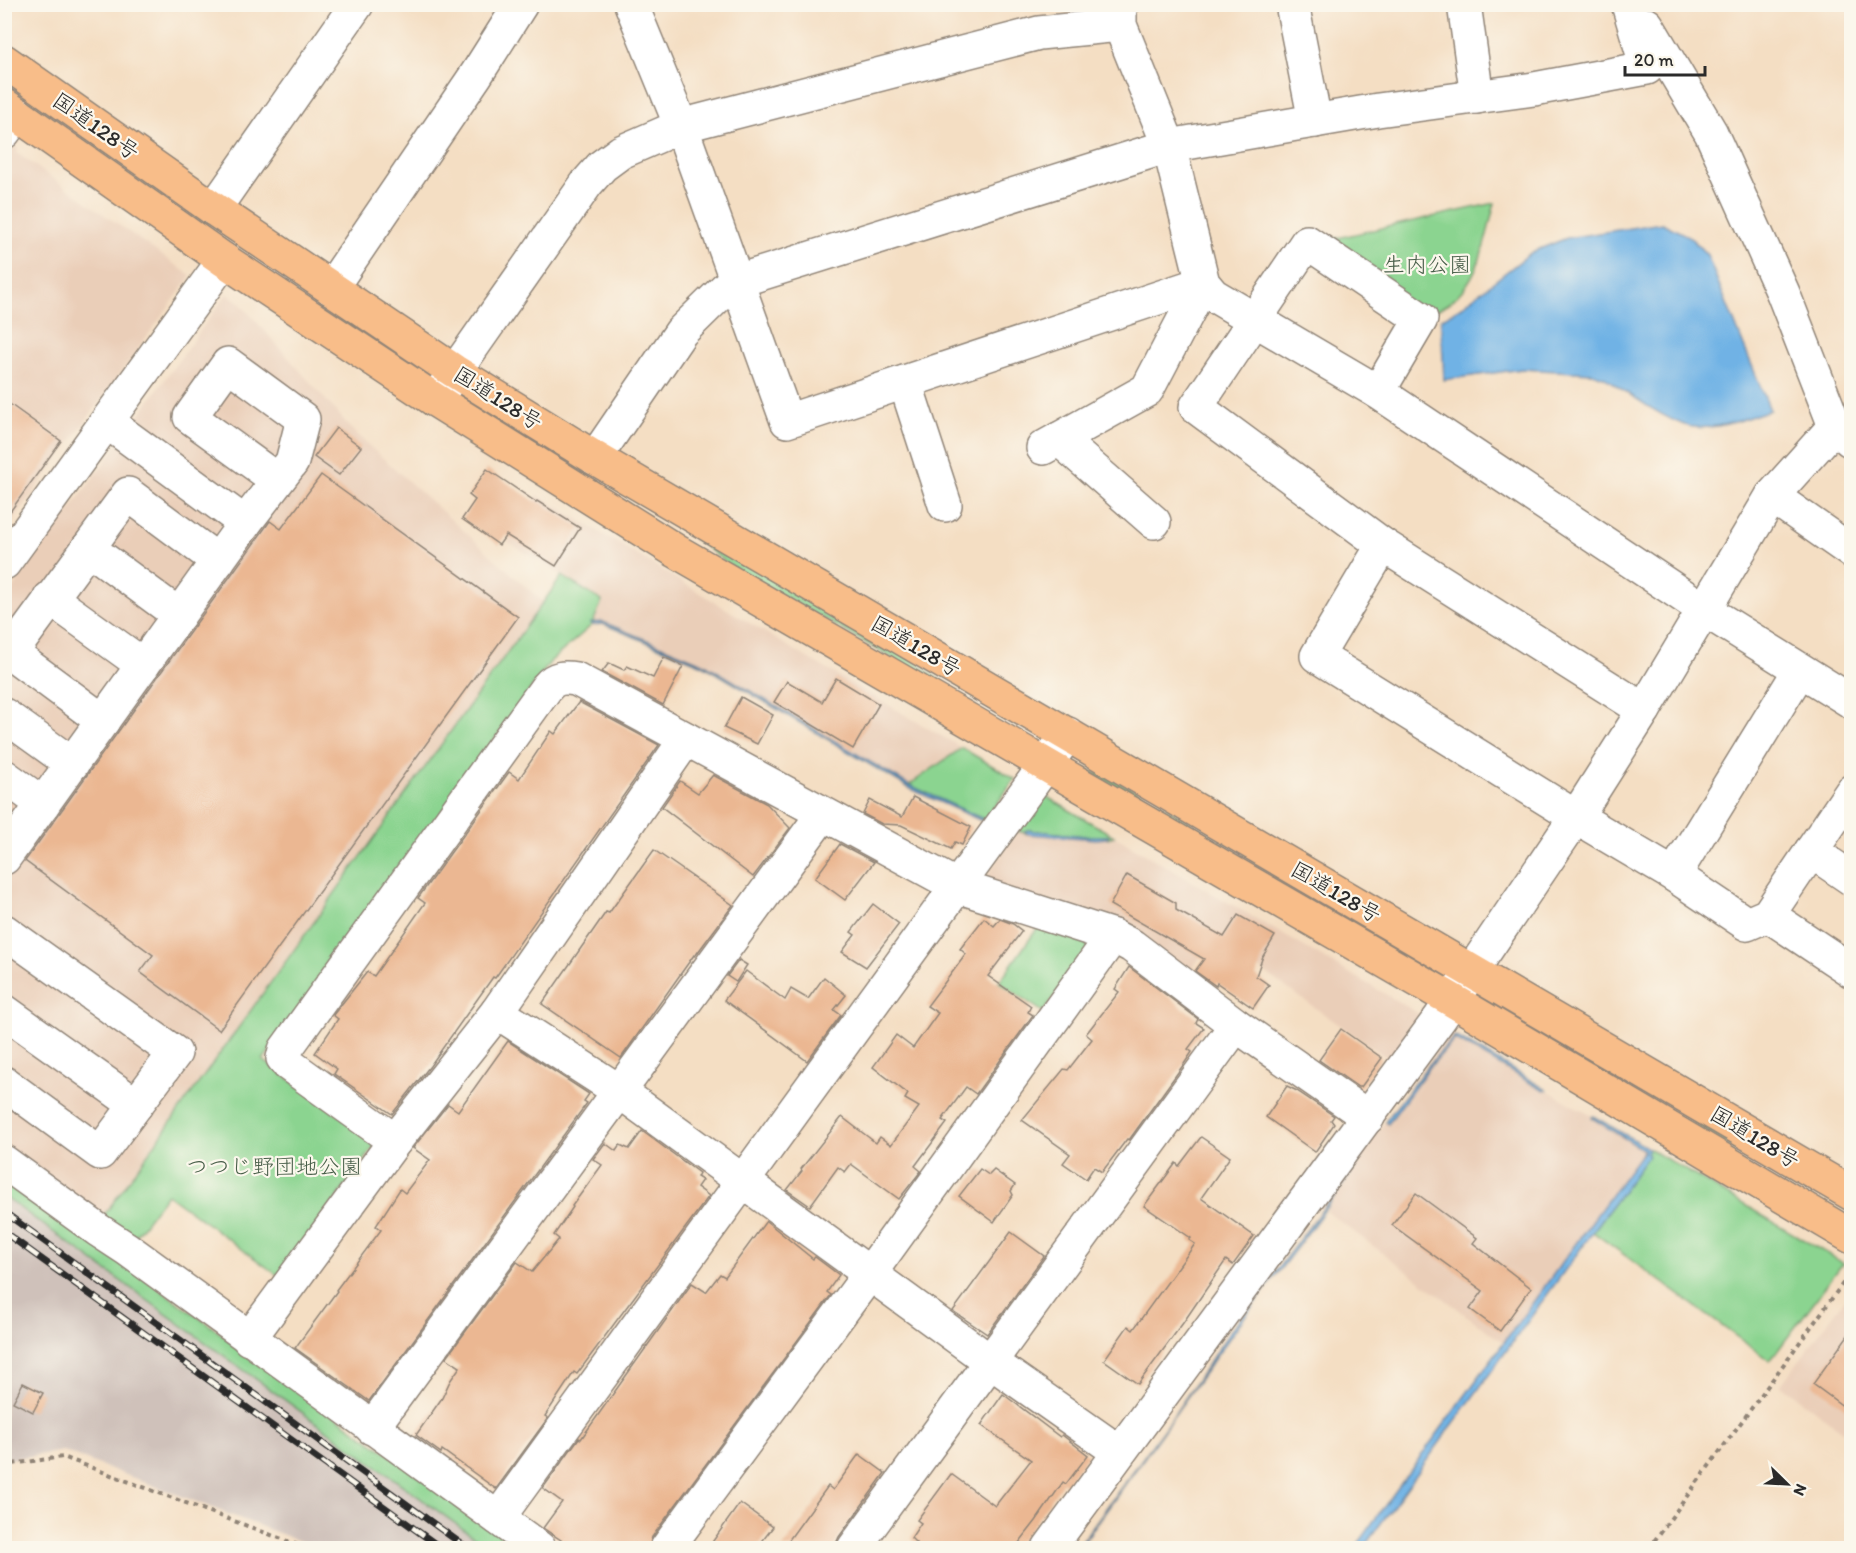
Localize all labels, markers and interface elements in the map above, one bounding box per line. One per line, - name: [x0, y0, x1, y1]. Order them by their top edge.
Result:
- scale bar: [1625, 39, 1704, 77]
- text: 20 m: [1634, 49, 1674, 71]
- street label: 国道128号: [47, 86, 145, 166]
- park label: 生内公園: [1383, 251, 1471, 278]
- street label: 国道128号: [449, 360, 547, 436]
- street label: 国道128号: [866, 609, 966, 683]
- street label: 国道128号: [1286, 855, 1386, 929]
- street label: 国道128号: [1705, 1100, 1805, 1174]
- park label: つつじ野団地公園: [186, 1153, 362, 1180]
- north arrow: [1757, 1454, 1817, 1514]
- text: N: [1789, 1481, 1811, 1499]

